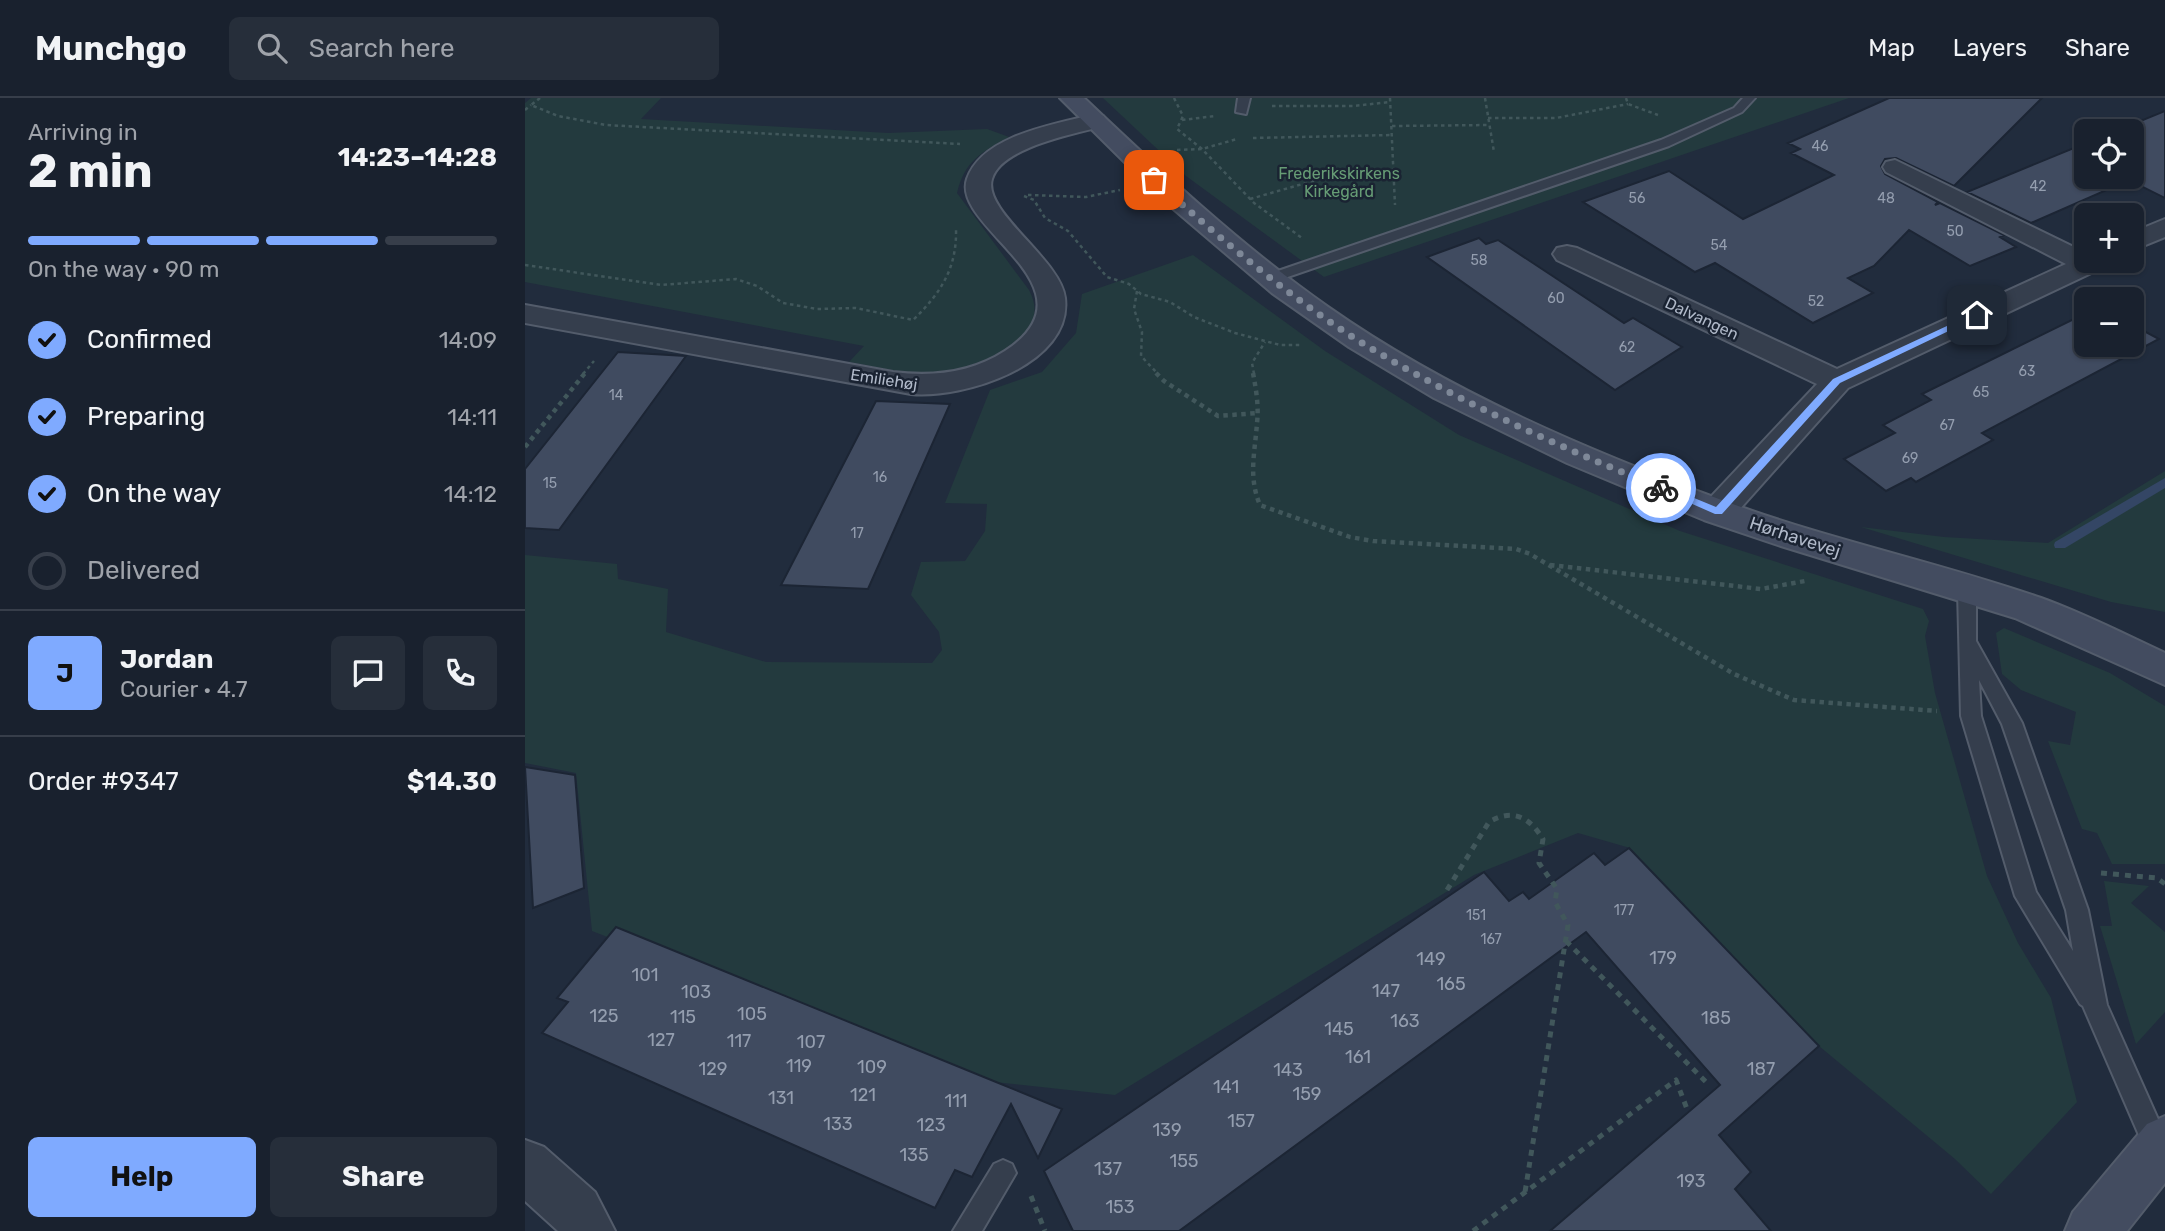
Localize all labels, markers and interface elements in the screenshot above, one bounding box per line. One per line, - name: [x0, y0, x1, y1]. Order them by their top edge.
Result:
- search box: [229, 17, 719, 80]
- text: Munchgo: [35, 29, 187, 68]
- icon: search: [253, 29, 291, 67]
- text: Search here: [309, 33, 455, 64]
- text: Map: [1868, 34, 1915, 62]
- text: Layers: [1953, 34, 2027, 62]
- text: Share: [2065, 34, 2130, 62]
- text: Arriving in: [28, 118, 138, 146]
- map controls: [2074, 119, 2144, 357]
- button: locate: [2074, 119, 2144, 189]
- house number: 46: [1811, 138, 1829, 155]
- text: 14:23–14:28: [338, 142, 497, 173]
- text: 2 min: [28, 144, 153, 199]
- pin: [1124, 150, 1184, 210]
- icon: bag: [1135, 161, 1173, 199]
- park label: Frederikskirkens Kirkegård: [1278, 164, 1400, 201]
- house number: 42: [2030, 178, 2046, 195]
- house number: 56: [1629, 190, 1645, 207]
- house number: 48: [1877, 190, 1895, 207]
- button: +: [2074, 203, 2144, 273]
- house number: 50: [1946, 223, 1964, 240]
- house number: 54: [1710, 237, 1728, 254]
- house number: 58: [1470, 252, 1488, 269]
- text: On the way · 90 m: [28, 255, 219, 283]
- pin: [1947, 285, 2007, 345]
- button: −: [2074, 287, 2144, 357]
- house number: 60: [1547, 290, 1565, 307]
- street label: Dalvangen: [1662, 293, 1742, 344]
- house number: 52: [1808, 293, 1824, 310]
- icon: home: [1958, 296, 1996, 334]
- icon: check: [28, 321, 66, 359]
- text: Confirmed: [87, 324, 212, 355]
- text: 14:09: [439, 326, 497, 354]
- house number: 62: [1619, 339, 1635, 356]
- house number: 63: [2019, 363, 2035, 380]
- street label: Emiliehøj: [849, 365, 919, 394]
- house number: 65: [1973, 384, 1989, 401]
- house number: 14: [609, 387, 624, 404]
- icon: check: [28, 398, 66, 436]
- text: Preparing: [87, 401, 205, 432]
- text: 14:11: [447, 403, 497, 431]
- house number: 67: [1939, 417, 1955, 434]
- house number: 69: [1902, 450, 1918, 467]
- courier: [1626, 453, 1696, 523]
- house number: 16: [873, 469, 887, 486]
- icon: bike: [1642, 469, 1680, 507]
- icon: check: [28, 475, 66, 513]
- house number: 15: [543, 475, 557, 492]
- text: On the way: [87, 478, 221, 509]
- text: 14:12: [444, 480, 497, 508]
- street label: Hørhavevej: [1747, 512, 1843, 562]
- house number: 17: [850, 525, 864, 542]
- text: Delivered: [87, 555, 200, 586]
- button: chat: [331, 636, 405, 710]
- button: phone: [423, 636, 497, 710]
- text: Jordan: [120, 644, 213, 675]
- text: J: [56, 658, 74, 689]
- text: Courier · 4.7: [120, 675, 247, 703]
- text: Order #9347: [28, 766, 179, 797]
- text: $14.30: [407, 766, 497, 797]
- house number: 177: [1614, 902, 1634, 919]
- house number: 151: [1466, 907, 1486, 924]
- house number: 167: [1480, 931, 1502, 948]
- house number: 179: [1649, 947, 1677, 969]
- house number: 149: [1416, 948, 1446, 970]
- house number: 101: [632, 964, 658, 986]
- house number: 165: [1436, 973, 1466, 995]
- house number: 147: [1372, 980, 1400, 1002]
- house number: 103: [681, 981, 711, 1003]
- house number: 105: [737, 1003, 767, 1025]
- house number: 125: [590, 1005, 618, 1027]
- house number: 115: [670, 1006, 696, 1028]
- house number: 185: [1701, 1007, 1731, 1029]
- house number: 163: [1390, 1010, 1420, 1032]
- house number: 145: [1324, 1018, 1354, 1040]
- house number: 127: [647, 1029, 675, 1051]
- house number: 117: [727, 1030, 751, 1052]
- house number: 107: [797, 1031, 825, 1053]
- house number: 161: [1345, 1046, 1371, 1068]
- house number: 119: [786, 1055, 812, 1077]
- house number: 109: [857, 1056, 887, 1078]
- house number: 129: [699, 1058, 727, 1080]
- house number: 187: [1747, 1058, 1775, 1080]
- house number: 143: [1273, 1059, 1303, 1081]
- house number: 141: [1213, 1076, 1239, 1098]
- house number: 159: [1292, 1083, 1322, 1105]
- house number: 121: [850, 1084, 876, 1106]
- house number: 131: [768, 1087, 794, 1109]
- house number: 111: [944, 1090, 968, 1112]
- house number: 157: [1227, 1110, 1255, 1132]
- house number: 133: [823, 1113, 853, 1135]
- house number: 123: [916, 1114, 946, 1136]
- house number: 139: [1152, 1119, 1182, 1141]
- button: Help: [28, 1137, 256, 1217]
- button: Share: [270, 1137, 497, 1217]
- house number: 135: [899, 1144, 929, 1166]
- house number: 155: [1169, 1150, 1199, 1172]
- house number: 137: [1094, 1158, 1122, 1180]
- house number: 193: [1677, 1170, 1705, 1192]
- house number: 153: [1105, 1196, 1135, 1218]

